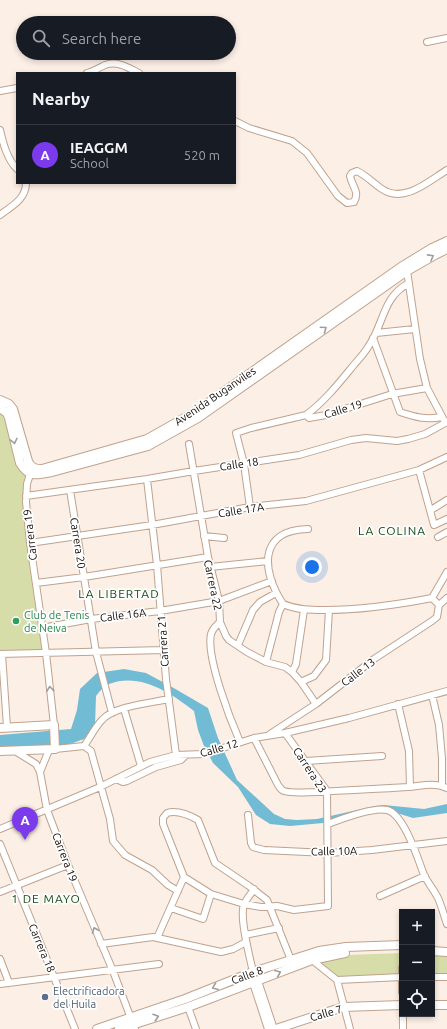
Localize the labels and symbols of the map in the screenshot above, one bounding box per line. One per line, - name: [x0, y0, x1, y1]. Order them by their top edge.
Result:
- one-way arrow: [427, 254, 434, 262]
- one-way arrow: [319, 327, 326, 334]
- street label: Avenida Buganviles: [172, 364, 258, 428]
- street label: Calle 19: [323, 398, 363, 420]
- one-way arrow: [10, 438, 18, 444]
- street label: Calle 18: [219, 455, 259, 473]
- street label: Calle 17A: [217, 500, 266, 520]
- street label: Carrera 19: [21, 509, 39, 561]
- street label: Carrera 20: [68, 517, 88, 569]
- district label: LA COLINA: [358, 524, 426, 537]
- your location: [302, 557, 322, 577]
- street label: Carrera 22: [202, 559, 224, 611]
- district label: LA LIBERTAD: [78, 587, 160, 600]
- street label: Calle 16A: [99, 606, 148, 624]
- place label: Club de Tenis de Neiva: [24, 609, 89, 634]
- street label: Carrera 21: [155, 615, 171, 667]
- marker: Club de Tenis de Neiva: [11, 616, 21, 626]
- street label: Calle 13: [339, 655, 377, 689]
- one-way arrow: [46, 686, 55, 692]
- street label: Calle 12: [199, 737, 239, 759]
- street label: Carrera 23: [291, 745, 329, 795]
- pin: A: [12, 807, 38, 840]
- street label: Carrera 19: [50, 831, 80, 883]
- street label: Calle 10A: [311, 845, 358, 857]
- district label: 1 DE MAYO: [11, 892, 81, 905]
- street label: Carrera 18: [26, 922, 58, 974]
- one-way arrow: [92, 926, 100, 934]
- street label: Calle 8: [229, 964, 265, 986]
- one-way arrow: [275, 969, 282, 977]
- one-way arrow: [212, 982, 219, 990]
- place label: Electrificadora del Huila: [53, 985, 125, 1010]
- marker: Electrificadora del Huila: [40, 992, 50, 1002]
- street label: Calle 7: [309, 1003, 343, 1023]
- one-way arrow: [153, 1013, 160, 1022]

